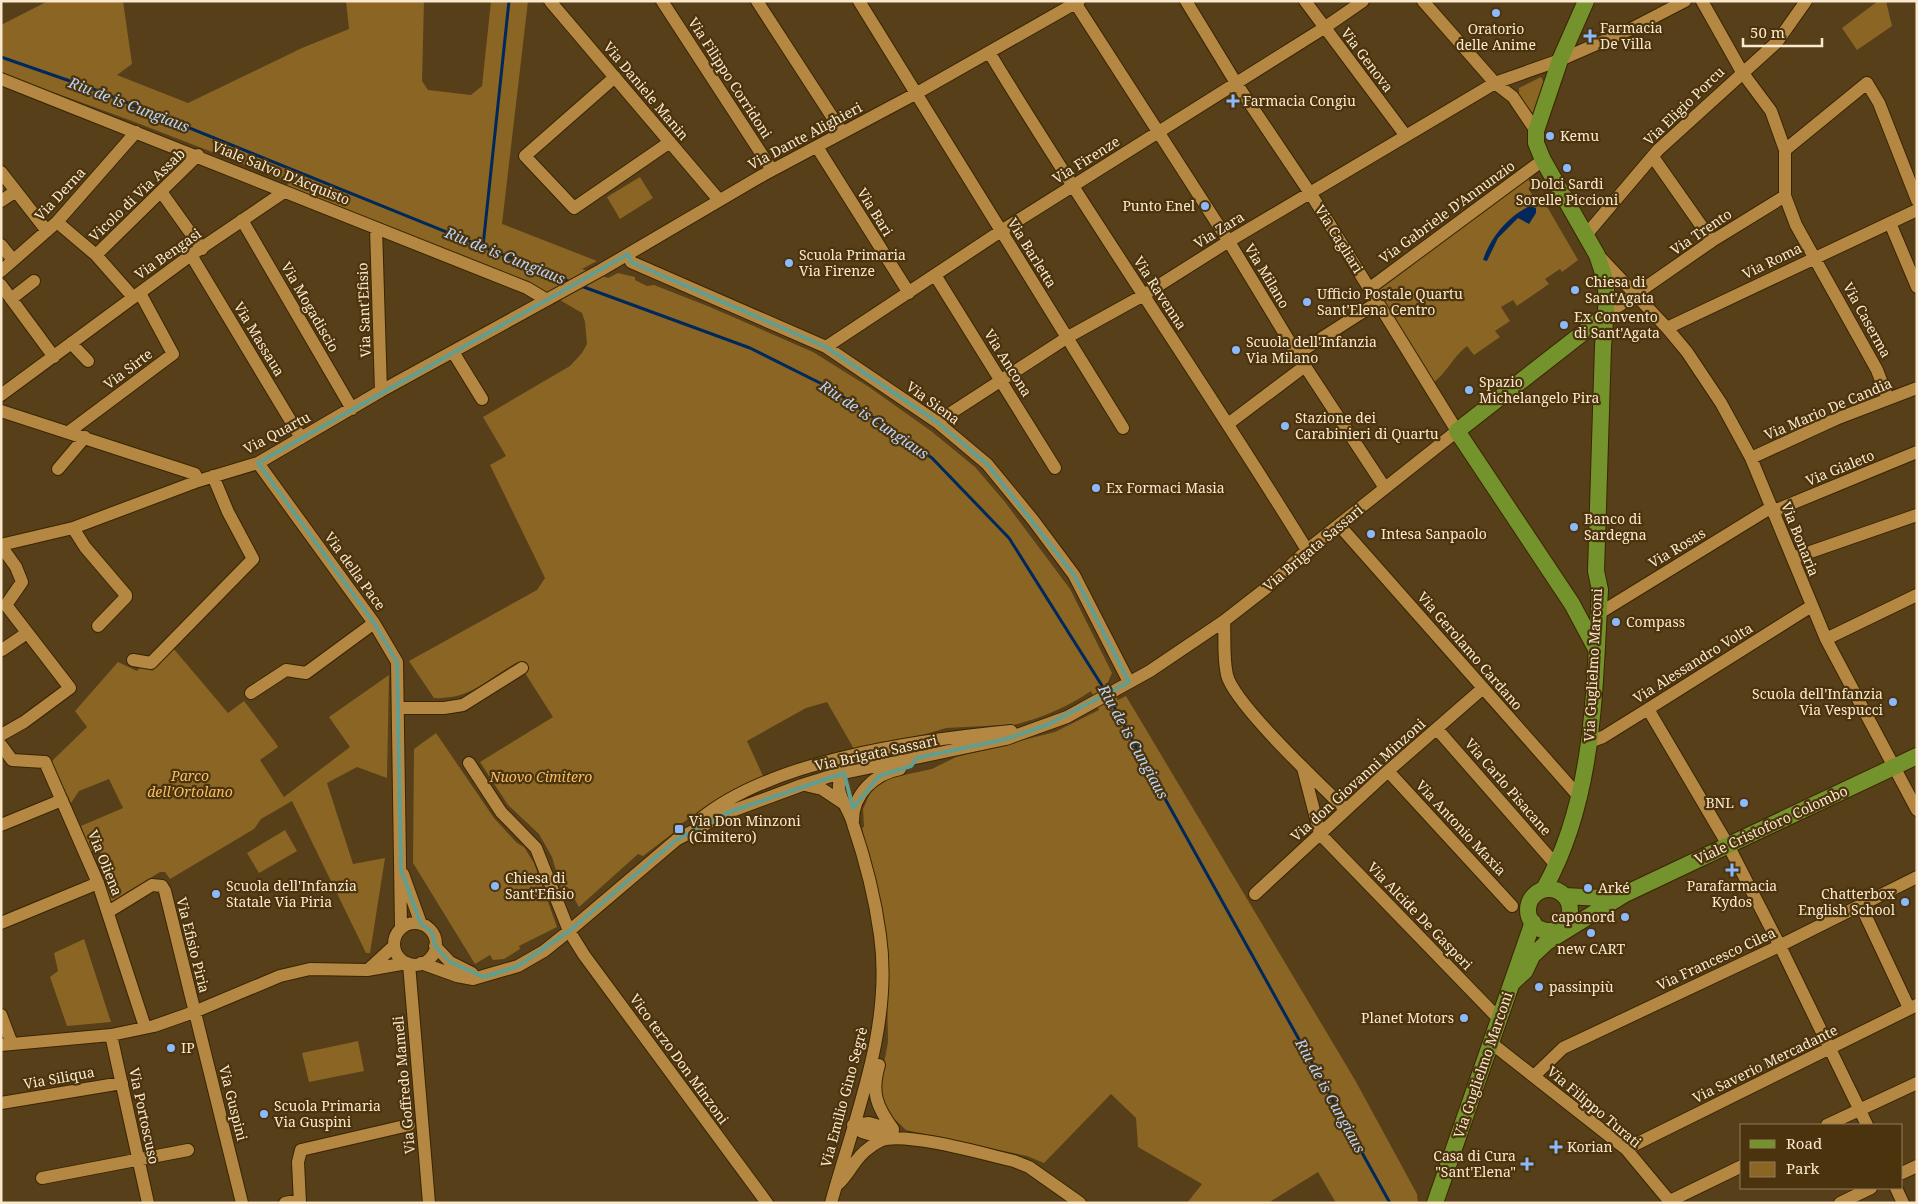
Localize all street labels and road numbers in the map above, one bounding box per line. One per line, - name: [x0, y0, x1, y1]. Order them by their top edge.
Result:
- street label: Via Filippo Corridoni: [684, 14, 777, 142]
- street label: Via Genova: [1337, 24, 1398, 96]
- street label: Via Daniele Manin: [599, 37, 693, 144]
- street label: Via Eligio Porcu: [1639, 62, 1728, 149]
- street label: Via Dante Alighieri: [744, 97, 866, 174]
- street label: Via Firenze: [1048, 131, 1123, 188]
- street label: Viale Salvo D'Acquisto: [210, 136, 353, 209]
- street label: Vicolo di Via Assab: [85, 144, 189, 245]
- street label: Via Gabriele D'Annunzio: [1375, 156, 1518, 267]
- street label: Via Derna: [30, 163, 89, 225]
- street label: Via Bari: [853, 184, 898, 240]
- street label: Via Cagliari: [1311, 201, 1368, 277]
- street label: Via Trento: [1666, 204, 1735, 259]
- street label: Via Zara: [1190, 207, 1248, 252]
- street label: Via Barletta: [1004, 214, 1061, 291]
- street label: Via Bengasi: [131, 223, 205, 284]
- street label: Via Roma: [1739, 238, 1805, 283]
- street label: Via Milano: [1241, 240, 1294, 312]
- street label: Via Ravenna: [1130, 252, 1191, 333]
- street label: Via Mogadiscio: [277, 258, 344, 355]
- street label: Via Sant'Efisio: [352, 262, 375, 358]
- street label: Via Caserma: [1839, 279, 1896, 361]
- street label: Via Massaua: [230, 298, 289, 380]
- street label: Via Ancona: [980, 325, 1037, 400]
- street label: Via Sirte: [99, 344, 156, 393]
- street label: Via Mario De Candia: [1761, 373, 1895, 444]
- street label: Via Siena: [903, 377, 964, 429]
- street label: Via Quartu: [240, 407, 314, 458]
- street label: Via Gialeto: [1803, 445, 1877, 490]
- street label: Via Bonaria: [1777, 499, 1824, 579]
- street label: Via Brigata Sassari: [1259, 500, 1367, 595]
- street label: Via Rosas: [1645, 523, 1709, 572]
- street label: Via della Pace: [321, 528, 390, 614]
- street label: Via Gerolamo Cardano: [1414, 587, 1527, 714]
- street label: Via Guglielmo Marconi: [1579, 587, 1606, 742]
- street label: Via Alessandro Volta: [1629, 618, 1756, 707]
- street label: Via don Giovanni Minzoni: [1286, 714, 1429, 845]
- street label: Via Brigata Sassari: [813, 730, 939, 775]
- street label: Via Carlo Pisacane: [1461, 734, 1556, 839]
- street label: Via Antonio Maxia: [1412, 776, 1511, 880]
- street label: Viale Cristoforo Colombo: [1691, 781, 1850, 868]
- street label: Via Oliena: [84, 827, 127, 898]
- street label: Via Alcide De Gasperi: [1364, 857, 1477, 974]
- street label: Via Efisio Piria: [172, 895, 215, 995]
- street label: Via Francesco Cilea: [1653, 923, 1778, 994]
- street label: Via Guglielmo Marconi: [1449, 989, 1517, 1141]
- street label: Vico terzo Don Minzoni: [626, 990, 733, 1128]
- street label: Via Goffredo Mameli: [388, 1015, 419, 1155]
- street label: Via Saverio Mercadante: [1689, 1020, 1841, 1107]
- street label: Via Emilio Gino Segrè: [816, 1025, 871, 1169]
- street label: Via Siliqua: [22, 1062, 96, 1093]
- street label: Via Filippo Turati: [1543, 1062, 1646, 1152]
- street label: Via Guspini: [215, 1063, 252, 1143]
- street label: Via Portoscuso: [125, 1066, 164, 1166]

